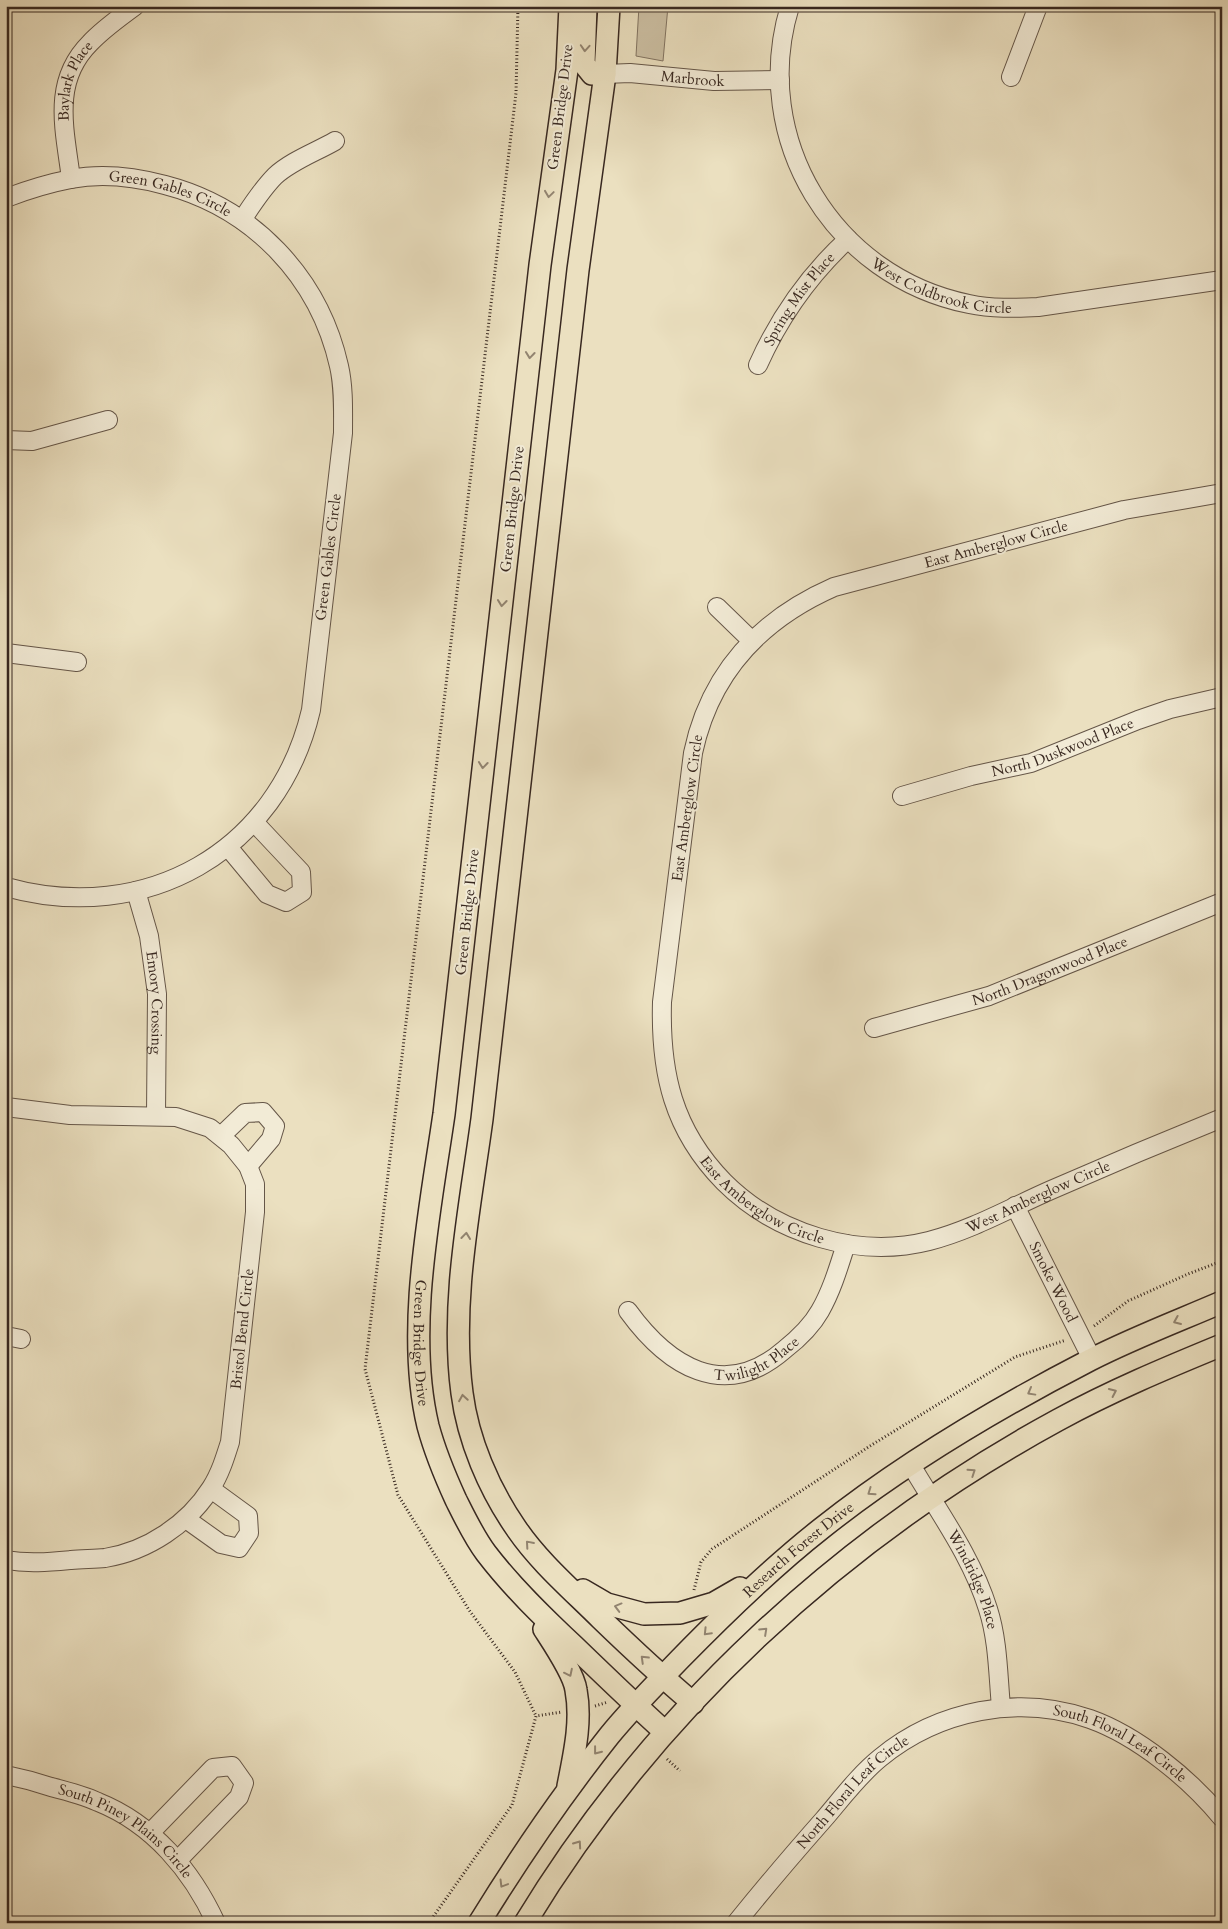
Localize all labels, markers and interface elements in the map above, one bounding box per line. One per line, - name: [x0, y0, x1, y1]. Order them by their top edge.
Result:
- street label: Baylark Place: [53, 36, 97, 121]
- street label: Green Bridge Drive: [542, 43, 578, 171]
- one-way arrow: [579, 45, 590, 53]
- street label: Marbrook: [660, 66, 725, 91]
- street label: Green Gables Circle: [108, 166, 236, 222]
- one-way arrow: [544, 190, 555, 198]
- street label: Spring Mist Place: [759, 248, 839, 349]
- street label: West Coldbrook Circle: [866, 252, 1012, 318]
- one-way arrow: [525, 351, 536, 359]
- street label: Green Bridge Drive: [495, 445, 529, 573]
- street label: Green Gables Circle: [310, 492, 346, 622]
- street label: East Amberglow Circle: [922, 515, 1070, 573]
- one-way arrow: [497, 600, 508, 608]
- street label: North Duskwood Place: [990, 713, 1137, 781]
- street label: East Amberglow Circle: [667, 733, 707, 883]
- one-way arrow: [478, 761, 489, 769]
- street label: Green Bridge Drive: [450, 848, 484, 976]
- street label: North Dragonwood Place: [970, 931, 1131, 1010]
- street label: Emory Crossing: [141, 950, 167, 1055]
- street label: East Amberglow Circle: [695, 1152, 827, 1249]
- street label: West Amberglow Circle: [962, 1156, 1113, 1238]
- one-way arrow: [460, 1232, 471, 1240]
- street label: Smoke Wood: [1025, 1238, 1082, 1326]
- street label: Bristol Bend Circle: [226, 1267, 258, 1391]
- street label: Green Bridge Drive: [409, 1279, 434, 1408]
- one-way arrow: [1173, 1315, 1182, 1325]
- street label: Twilight Place: [713, 1332, 804, 1385]
- one-way arrow: [1027, 1386, 1036, 1396]
- one-way arrow: [1108, 1388, 1117, 1398]
- one-way arrow: [458, 1393, 468, 1402]
- one-way arrow: [966, 1469, 975, 1478]
- one-way arrow: [867, 1486, 876, 1495]
- street label: Research Forest Drive: [738, 1497, 858, 1602]
- street label: Windridge Place: [942, 1525, 1003, 1631]
- one-way arrow: [526, 1541, 535, 1550]
- one-way arrow: [614, 1602, 622, 1612]
- one-way arrow: [704, 1626, 713, 1635]
- one-way arrow: [758, 1628, 767, 1637]
- one-way arrow: [640, 1656, 649, 1665]
- one-way arrow: [563, 1668, 573, 1677]
- street label: South Floral Leaf Circle: [1052, 1700, 1192, 1787]
- street label: North Floral Leaf Circle: [792, 1730, 913, 1853]
- one-way arrow: [595, 1745, 603, 1754]
- street label: South Piney Plains Circle: [56, 1779, 197, 1883]
- one-way arrow: [572, 1840, 581, 1850]
- one-way arrow: [500, 1878, 510, 1887]

